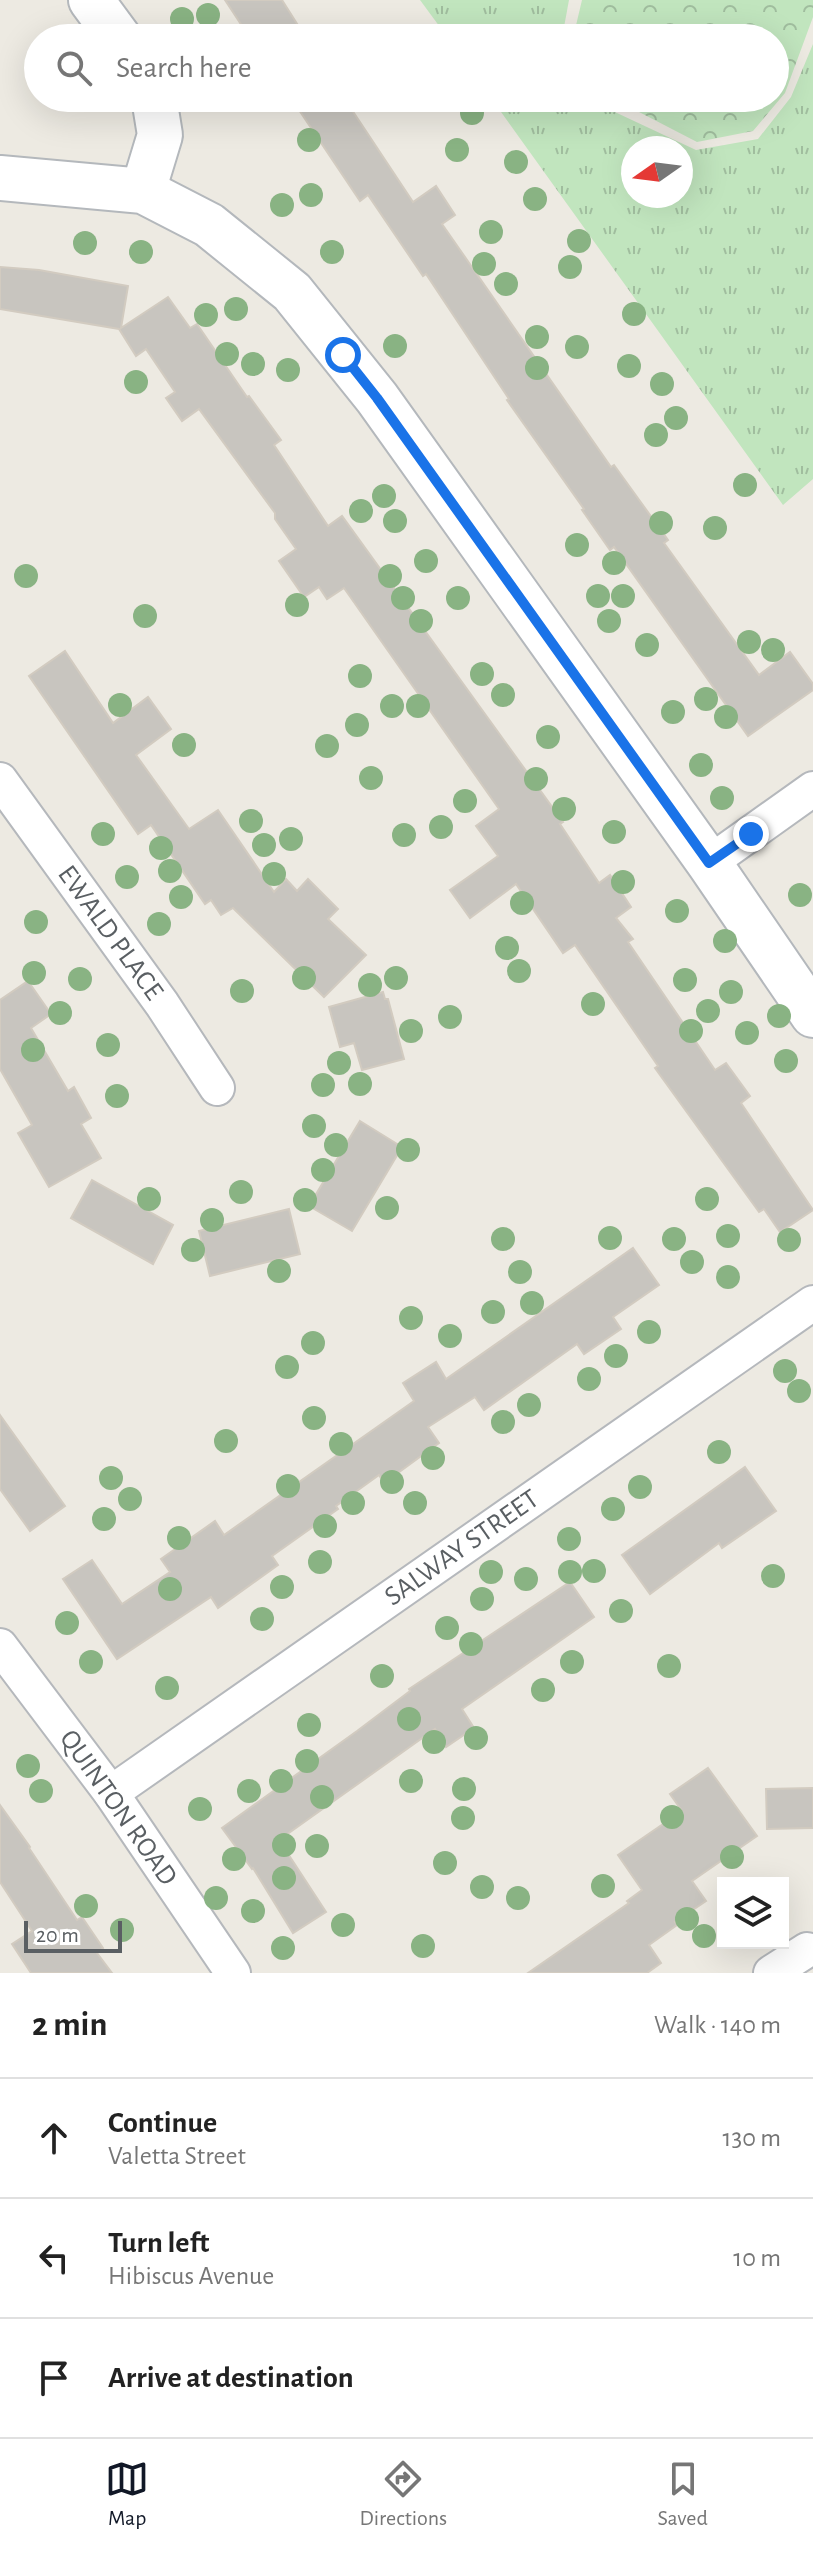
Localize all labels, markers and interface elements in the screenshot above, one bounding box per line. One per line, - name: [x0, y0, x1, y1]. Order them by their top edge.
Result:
- search box: [24, 24, 789, 112]
- icon: search: [52, 46, 96, 90]
- text: Search here: [116, 53, 252, 83]
- north arrow: [621, 136, 693, 208]
- route start: [325, 337, 361, 373]
- route end: [733, 816, 769, 852]
- street label: EWALD PLACE: [52, 861, 168, 1005]
- street label: SALWAY STREET: [380, 1484, 544, 1611]
- street label: QUINTON ROAD: [54, 1725, 182, 1891]
- map controls: [717, 1877, 789, 1949]
- button: layers: [717, 1877, 789, 1949]
- scale bar: [24, 1917, 122, 1953]
- text: 20 m: [36, 1924, 79, 1946]
- text: 2 min: [32, 2008, 107, 2042]
- text: Walk · 140 m: [654, 2012, 781, 2038]
- text: Continue: [108, 2108, 217, 2138]
- icon: ahead: [32, 2116, 76, 2160]
- text: 130 m: [723, 2125, 781, 2151]
- text: Valetta Street: [108, 2143, 246, 2169]
- text: Turn left: [108, 2228, 209, 2258]
- icon: left: [32, 2236, 76, 2280]
- text: 10 m: [733, 2245, 781, 2271]
- text: Hibiscus Avenue: [108, 2263, 274, 2289]
- icon: arrive: [32, 2356, 76, 2400]
- text: Arrive at destination: [108, 2363, 354, 2393]
- tab: Map: [105, 2457, 149, 2531]
- tab: Directions: [359, 2457, 447, 2531]
- tab: Saved: [657, 2457, 708, 2531]

